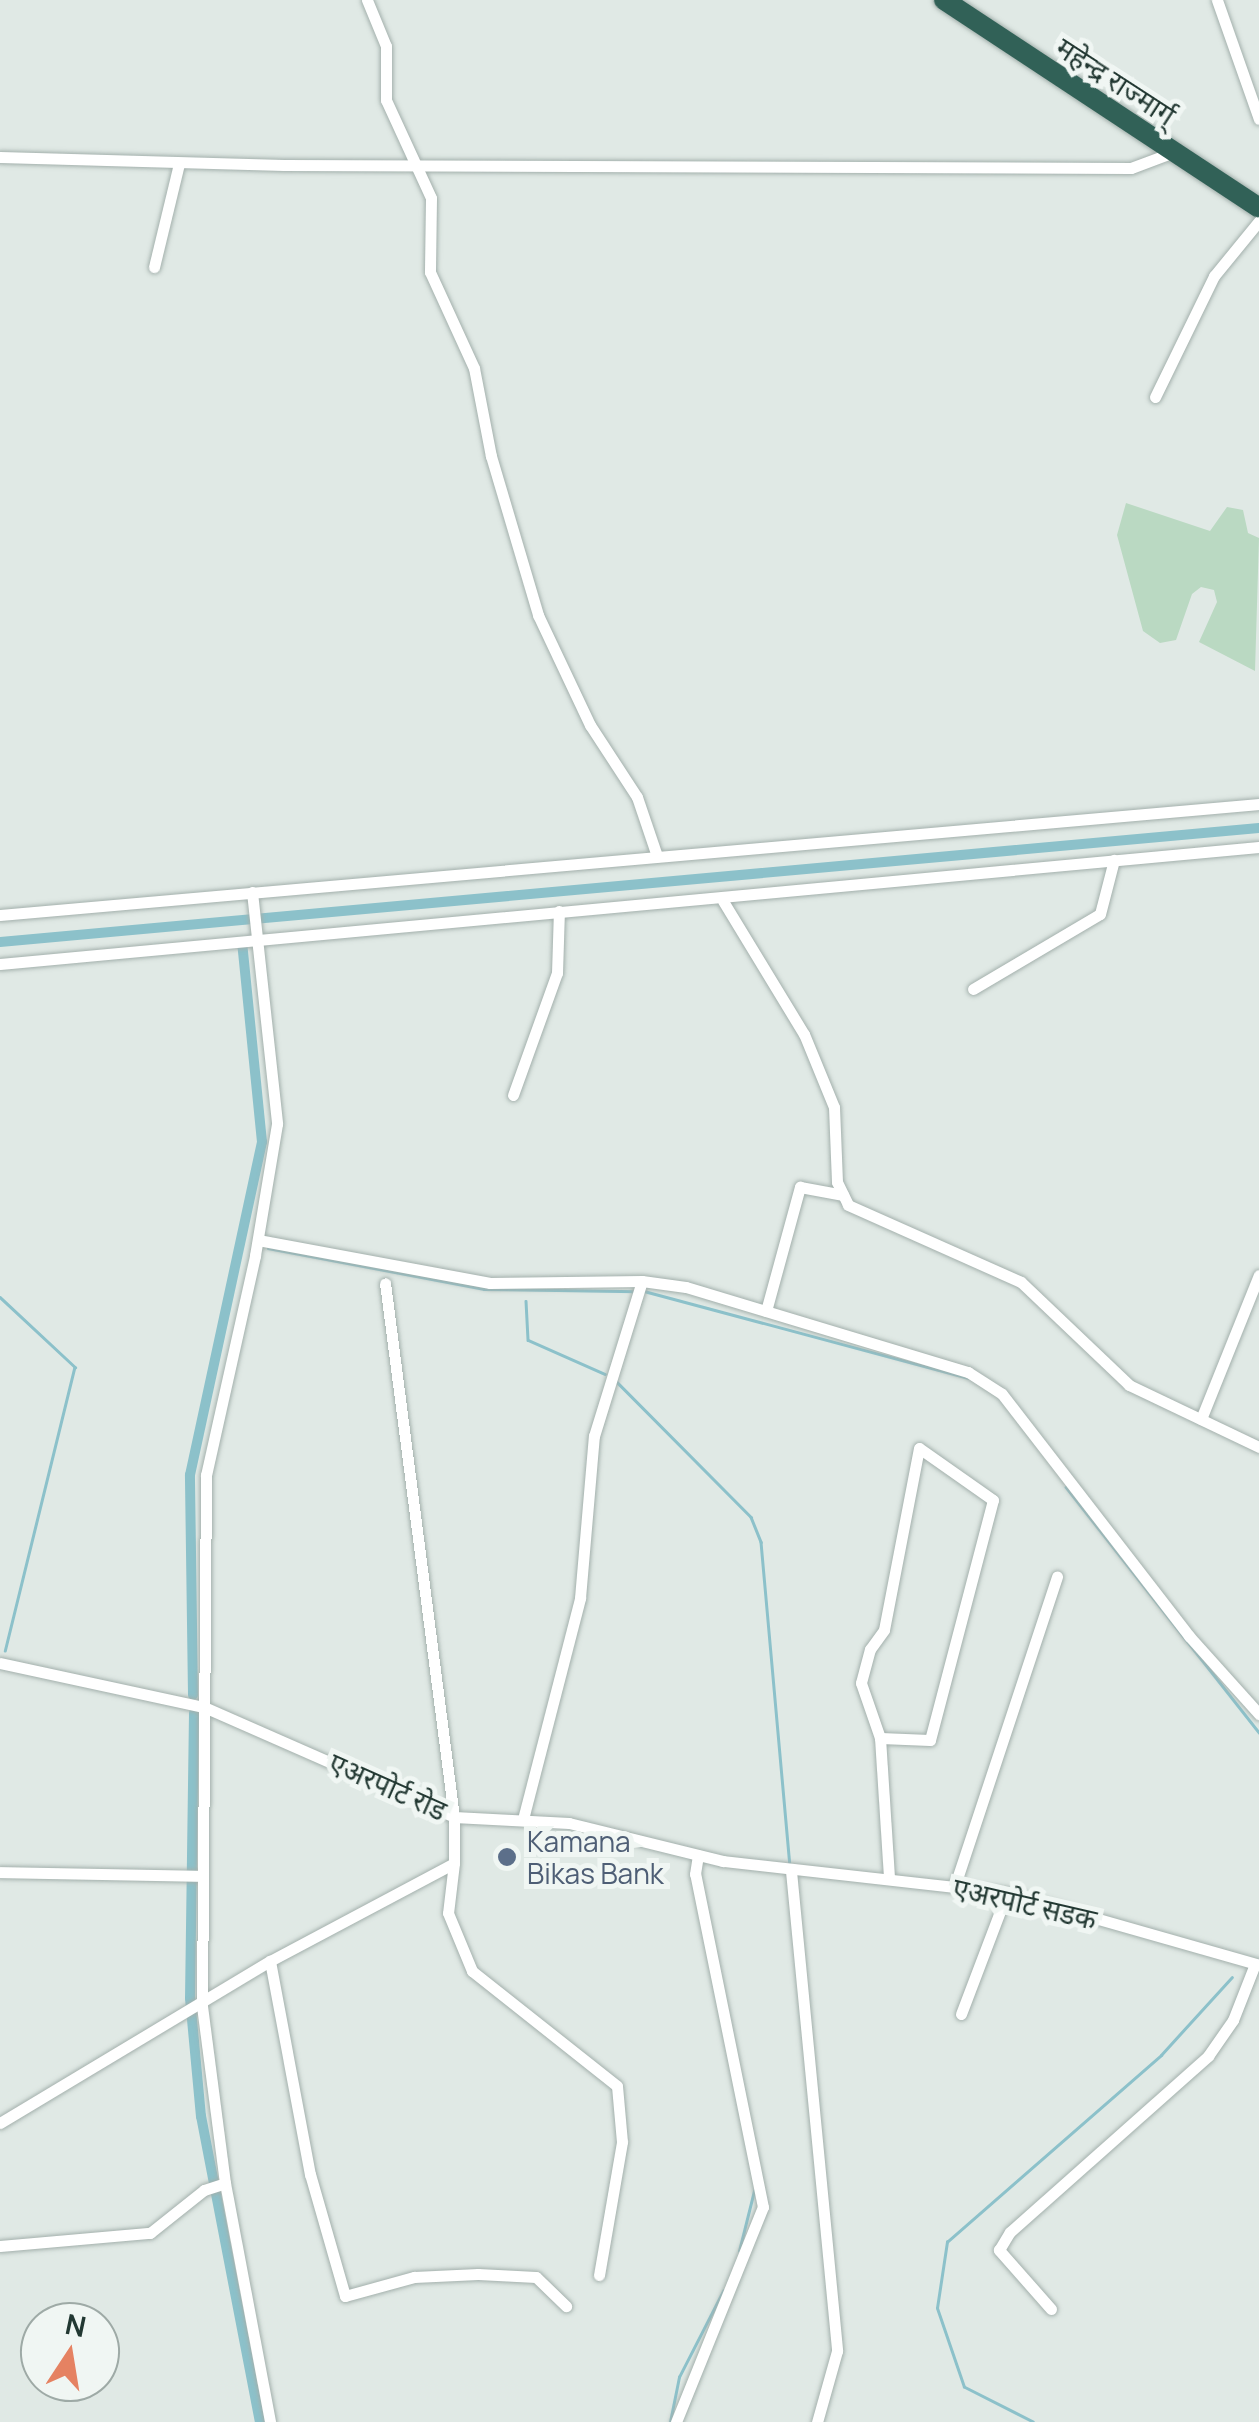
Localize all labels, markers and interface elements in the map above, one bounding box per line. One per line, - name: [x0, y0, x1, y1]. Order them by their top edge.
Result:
- street label: महेन्द्र राज्मार्ग्: [1050, 30, 1182, 132]
- street label: एअरपोर्ट रोड: [324, 1745, 452, 1827]
- place label: Kamana Bikas Bank: [527, 1824, 664, 1890]
- marker: Kamana Bikas Bank: [496, 1846, 518, 1868]
- street label: एअरपोर्ट सडक: [950, 1870, 1100, 1936]
- north arrow: [20, 2302, 120, 2402]
- text: N: [62, 2304, 90, 2345]

